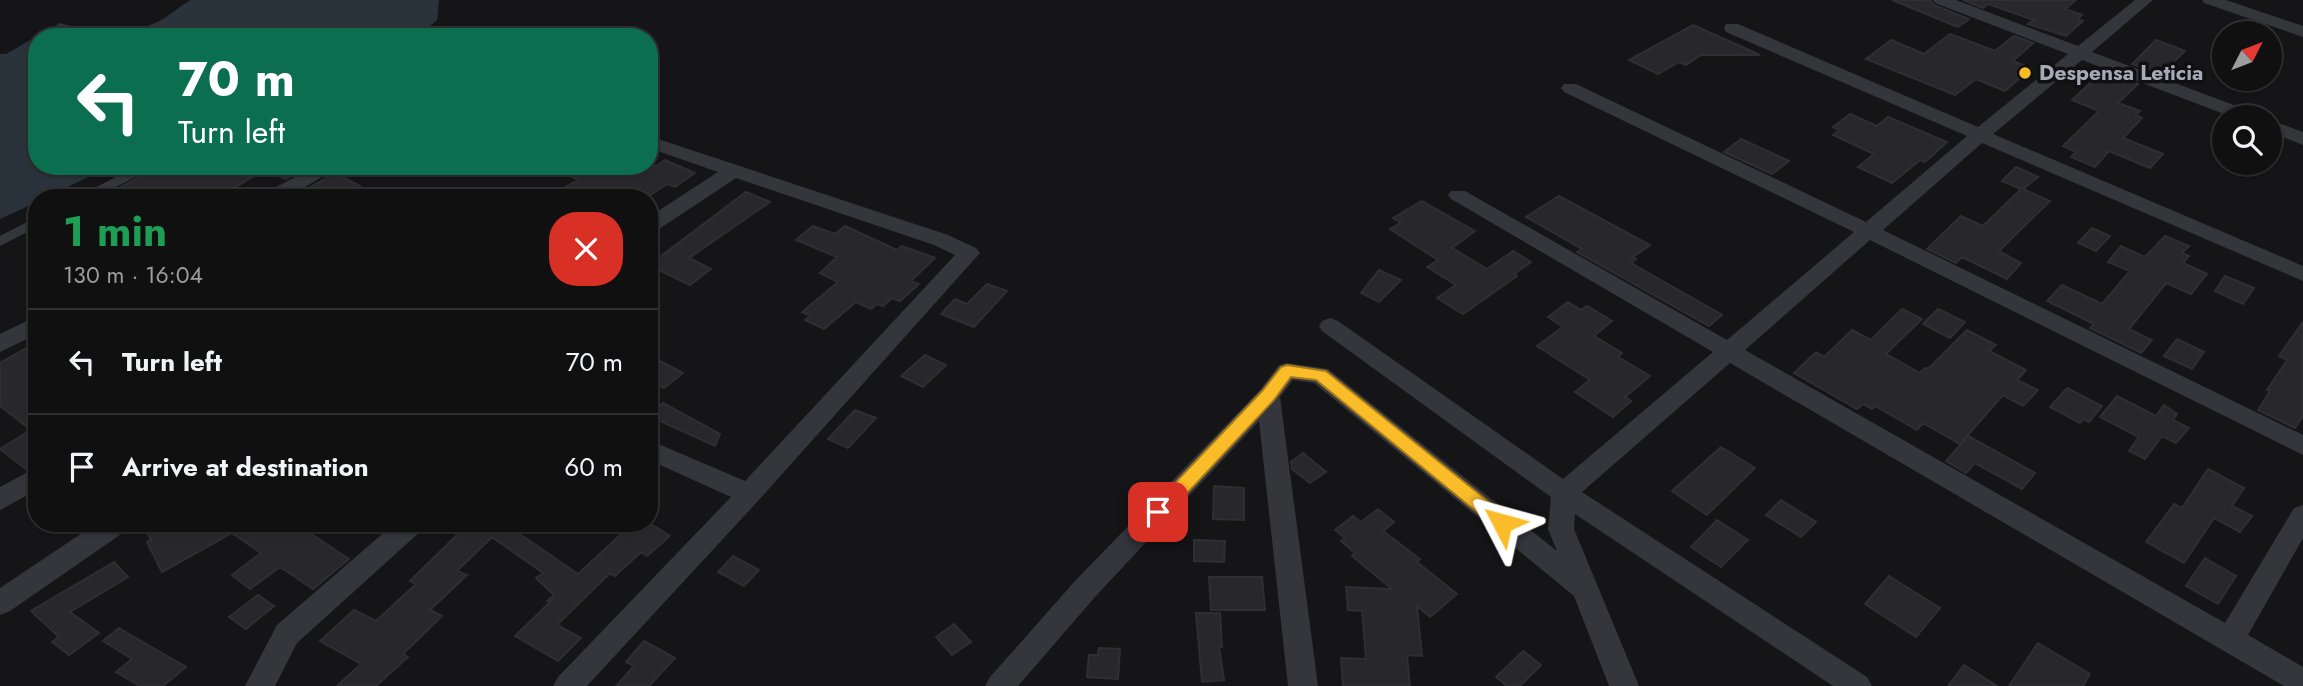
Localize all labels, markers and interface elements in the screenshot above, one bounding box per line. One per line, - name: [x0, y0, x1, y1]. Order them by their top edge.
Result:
- north arrow: [2212, 21, 2282, 91]
- map controls: [2212, 21, 2282, 175]
- text: 70 m: [178, 44, 295, 114]
- icon: left: [63, 56, 154, 147]
- place label: Despensa Leticia: [2039, 58, 2203, 88]
- marker: Despensa Leticia: [2017, 65, 2033, 81]
- button: search: [2212, 105, 2282, 175]
- text: Turn left: [178, 109, 285, 155]
- text: 1 min: [63, 201, 167, 262]
- button: close: [549, 212, 623, 286]
- text: 130 m · 16:04: [63, 258, 203, 292]
- icon: left: [63, 343, 101, 381]
- text: Turn left: [122, 343, 222, 381]
- text: 70 m: [566, 343, 623, 381]
- icon: arrive: [63, 448, 101, 486]
- text: Arrive at destination: [122, 448, 369, 486]
- text: 60 m: [564, 448, 623, 486]
- pin: [1128, 482, 1188, 542]
- position arrow: [1465, 486, 1539, 560]
- icon: arrive: [1139, 493, 1177, 531]

